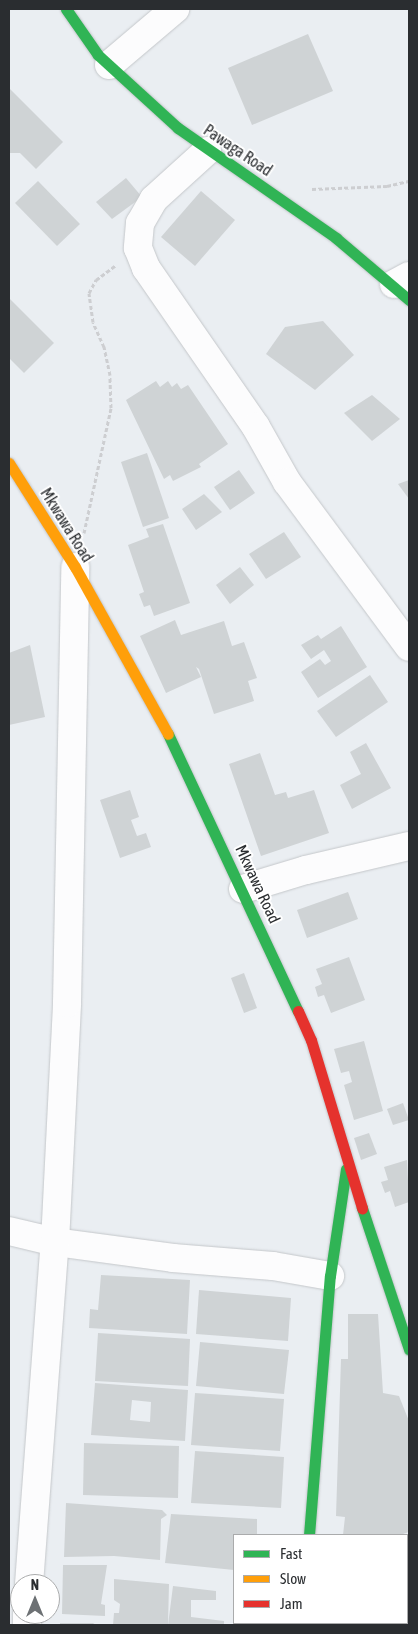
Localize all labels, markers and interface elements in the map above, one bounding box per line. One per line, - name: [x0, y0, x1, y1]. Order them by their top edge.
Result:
- street label: Pawaga Road: [200, 120, 276, 180]
- street label: Mkwawa Road: [37, 484, 97, 566]
- street label: Mkwawa Road: [232, 842, 284, 926]
- legend: [233, 1534, 408, 1624]
- text: Fast: [280, 1545, 302, 1562]
- text: Slow: [280, 1570, 306, 1587]
- north arrow: [10, 1574, 60, 1624]
- text: N: [31, 1577, 39, 1593]
- text: Jam: [280, 1595, 303, 1612]

